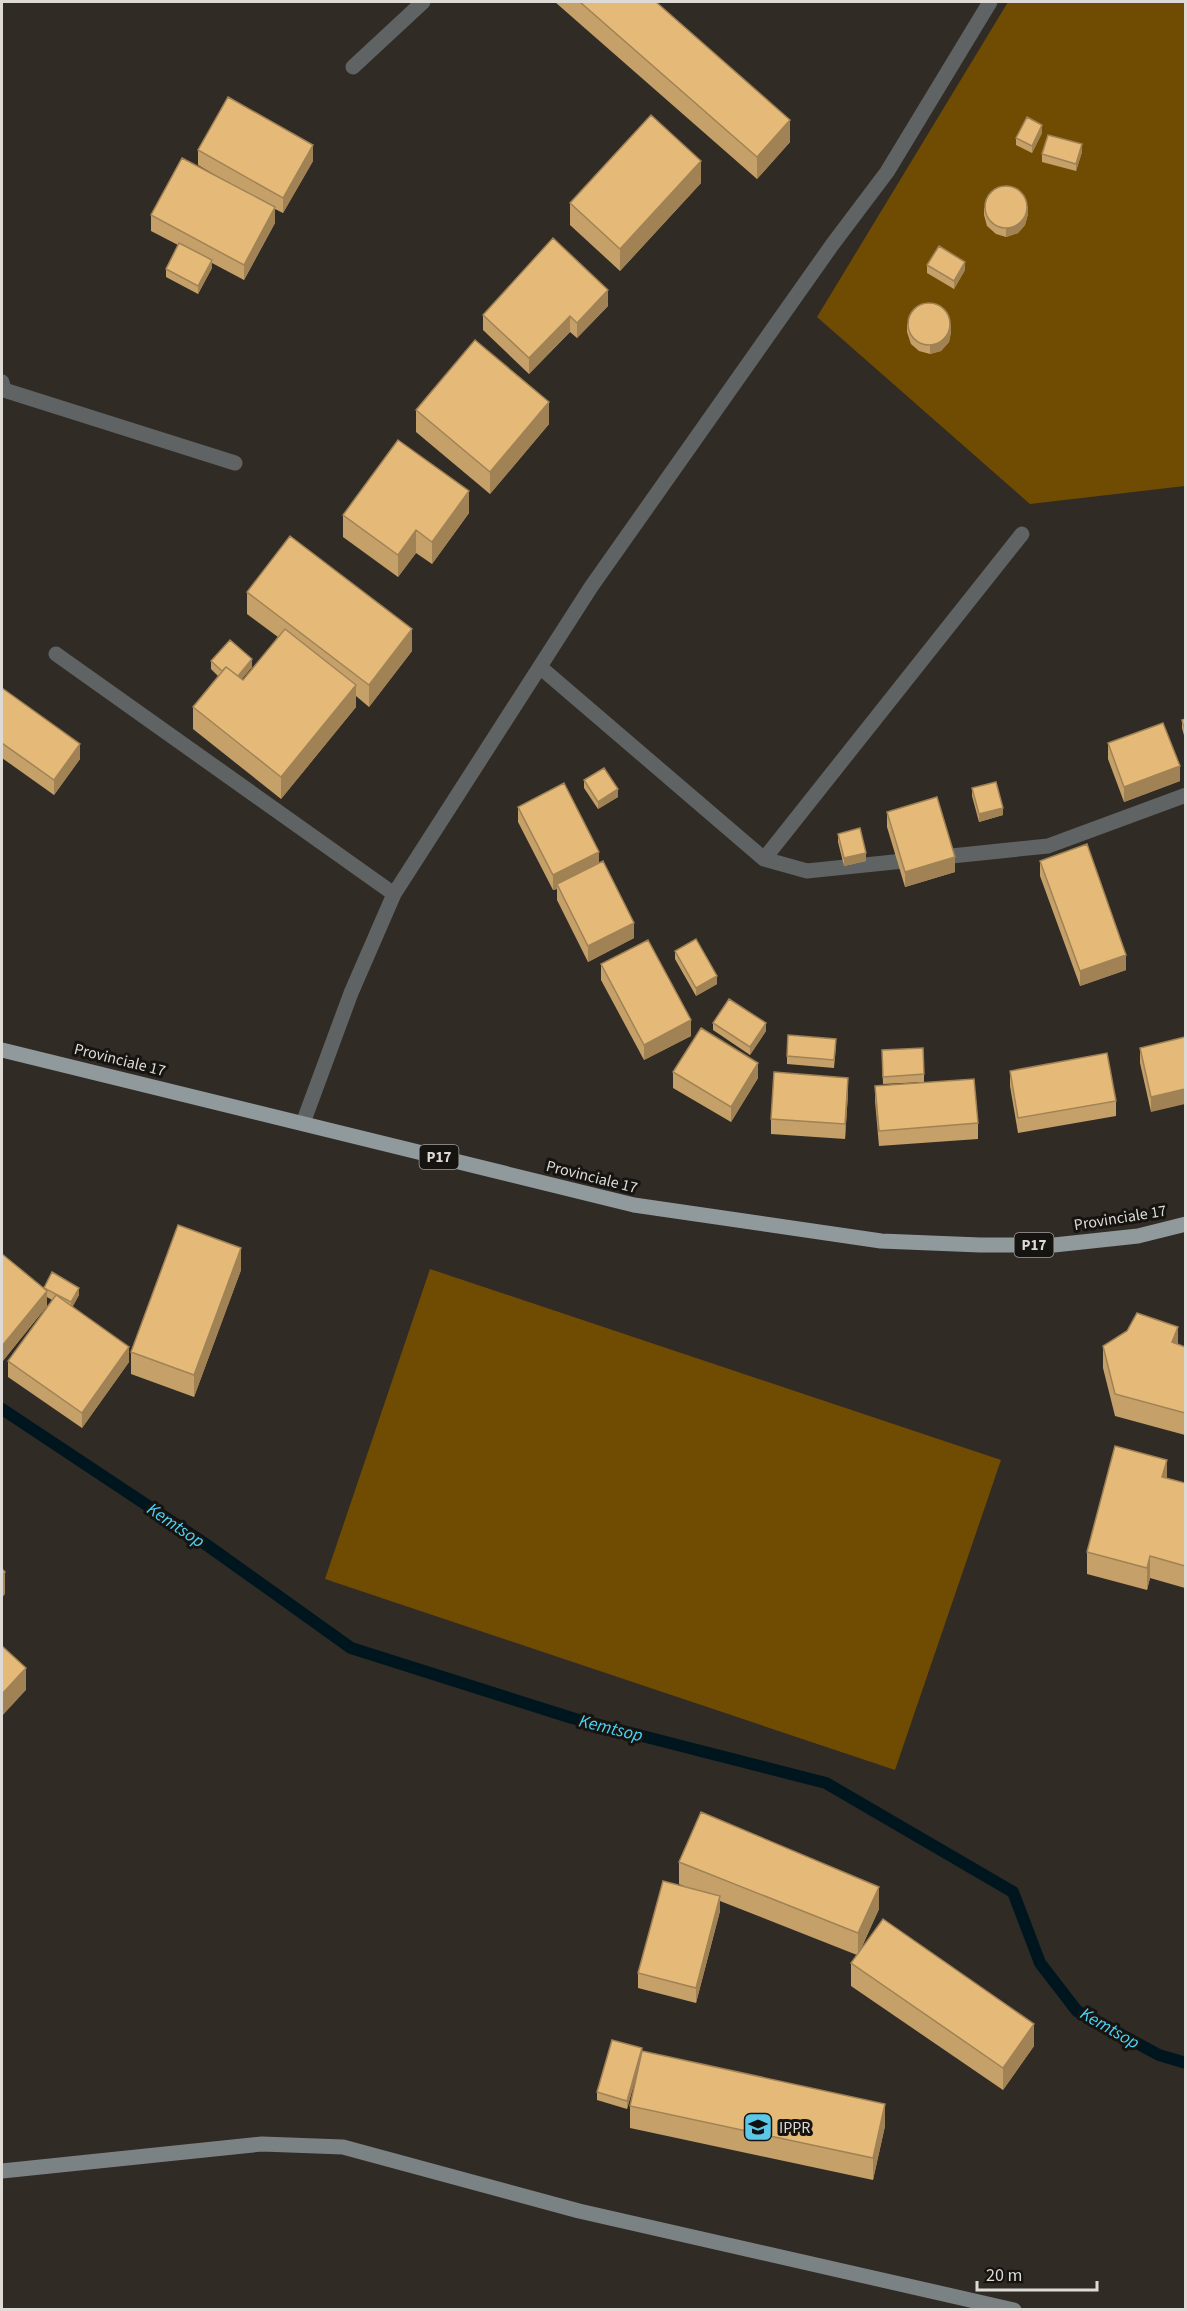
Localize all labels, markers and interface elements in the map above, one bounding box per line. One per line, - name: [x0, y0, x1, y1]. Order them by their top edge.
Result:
- street label: Provinciale 17: [72, 1038, 168, 1082]
- road number: P17: [420, 1145, 458, 1169]
- street label: Provinciale 17: [544, 1155, 640, 1199]
- street label: Provinciale 17: [1072, 1200, 1168, 1236]
- road number: P17: [1014, 1233, 1054, 1257]
- water label: Kemtsop: [142, 1497, 210, 1554]
- water label: Kemtsop: [576, 1709, 645, 1748]
- water label: Kemtsop: [1075, 2001, 1144, 2055]
- school or university icon: IPPR: [742, 2111, 774, 2143]
- place label: IPPR: [779, 2117, 810, 2139]
- scale bar: [977, 2254, 1097, 2292]
- text: 20 m: [986, 2263, 1022, 2288]

